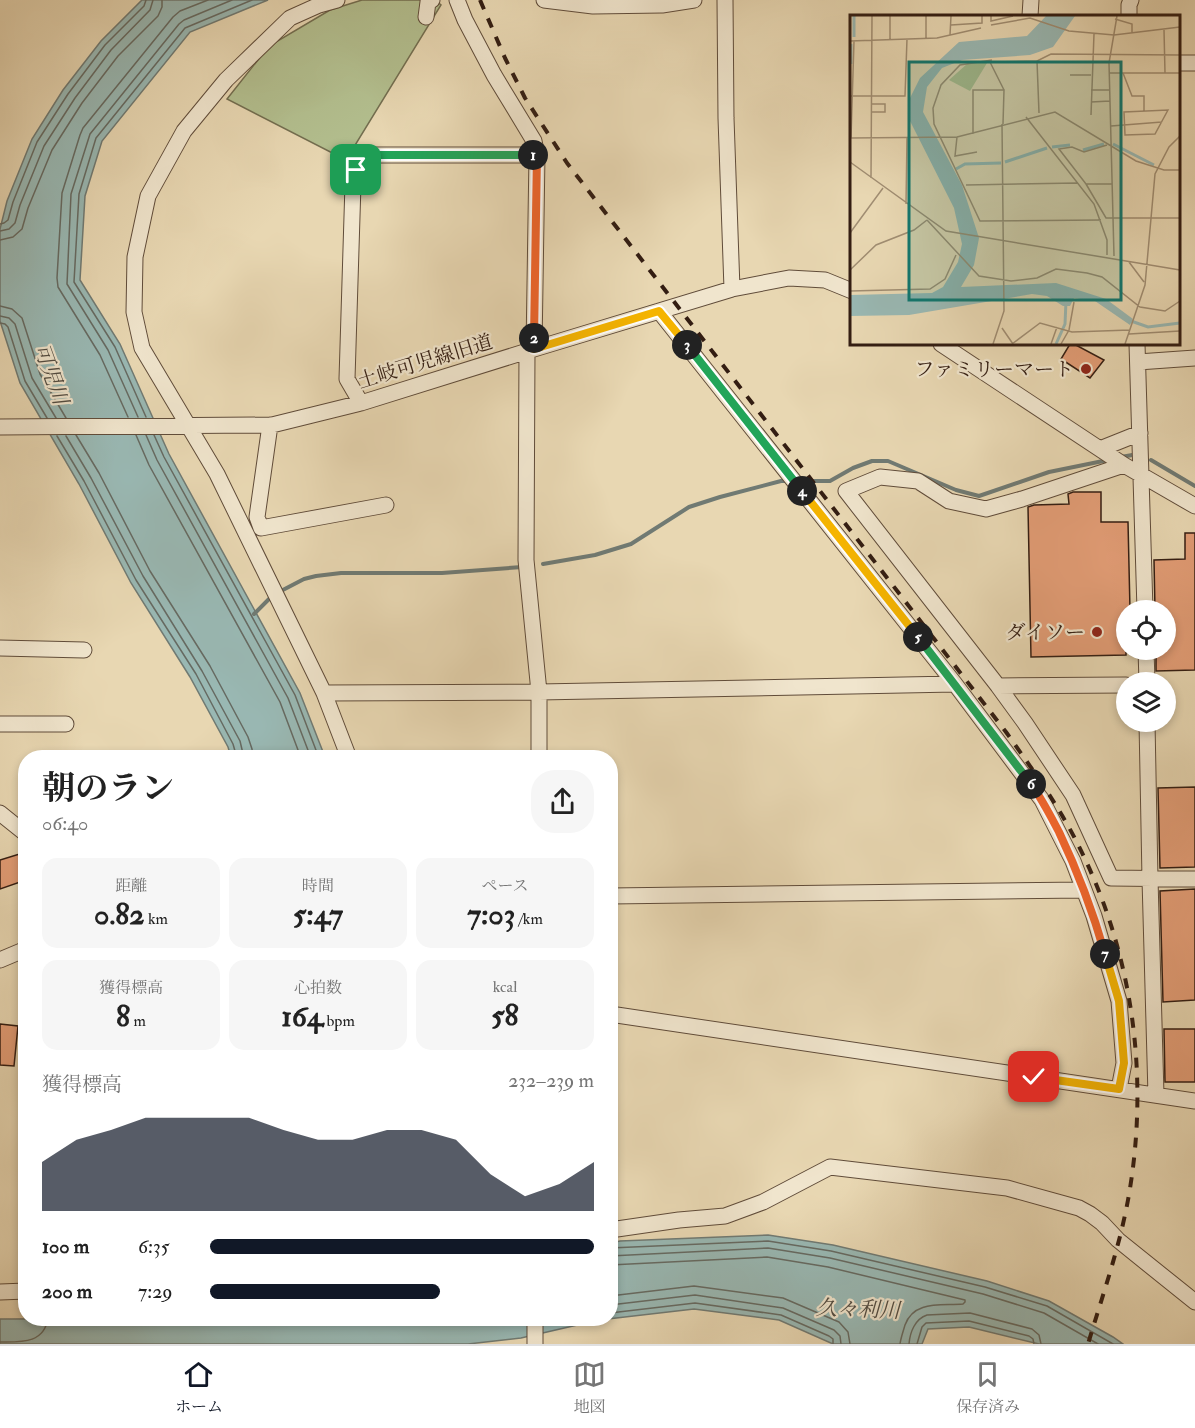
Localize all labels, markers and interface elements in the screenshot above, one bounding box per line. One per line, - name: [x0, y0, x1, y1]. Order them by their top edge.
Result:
- inset map: [850, 15, 1180, 345]
- pin: 1: [518, 140, 548, 170]
- pin: [330, 144, 381, 195]
- text: 1: [530, 145, 536, 165]
- icon: arrive: [339, 153, 372, 186]
- pin: 2: [519, 323, 549, 353]
- text: 2: [530, 328, 538, 348]
- street label: 土岐可児線旧道: [355, 329, 496, 394]
- pin: 3: [672, 330, 702, 360]
- text: 3: [684, 335, 690, 355]
- water label: 可児川: [27, 340, 75, 410]
- place label: ファミリーマート: [914, 357, 1074, 382]
- marker: ファミリーマート: [1079, 362, 1093, 376]
- pin: 4: [787, 476, 817, 506]
- text: 4: [798, 481, 806, 501]
- map controls: [1116, 600, 1176, 732]
- button: locate: [1116, 600, 1176, 660]
- place label: ダイソー: [1005, 620, 1085, 645]
- pin: 5: [903, 622, 933, 652]
- marker: ダイソー: [1090, 625, 1104, 639]
- text: 5: [914, 627, 922, 647]
- button: layers: [1116, 672, 1176, 732]
- text: 朝のラン: [42, 768, 174, 809]
- pin: 6: [1016, 769, 1046, 799]
- button: share: [531, 770, 594, 833]
- text: 6: [1027, 774, 1035, 794]
- text: 06:40: [42, 811, 88, 836]
- text: 距離: [115, 876, 147, 896]
- text: 時間: [302, 876, 334, 896]
- text: ペース: [481, 876, 529, 896]
- text: 0.82: [94, 896, 145, 933]
- text: 5:47: [293, 896, 343, 933]
- text: 7:03: [467, 896, 515, 933]
- text: km: [145, 909, 168, 929]
- text: /km: [515, 909, 543, 929]
- pin: 7: [1090, 939, 1120, 969]
- text: 7: [1101, 944, 1109, 964]
- text: kcal: [493, 977, 517, 997]
- text: 獲得標高: [99, 978, 163, 998]
- text: 心拍数: [294, 978, 342, 998]
- text: 58: [491, 997, 519, 1034]
- text: 8: [116, 998, 130, 1035]
- text: 164: [281, 998, 323, 1035]
- text: m: [130, 1011, 146, 1031]
- text: bpm: [323, 1011, 355, 1031]
- pin: [1008, 1051, 1059, 1102]
- icon: check: [1017, 1060, 1050, 1093]
- text: 232–239 m: [508, 1068, 594, 1093]
- text: 獲得標高: [42, 1072, 122, 1097]
- text: 100 m: [42, 1234, 89, 1259]
- text: 6:35: [138, 1234, 170, 1259]
- text: 200 m: [42, 1279, 92, 1304]
- text: 7:29: [138, 1279, 173, 1304]
- water label: 久々利川: [816, 1295, 902, 1325]
- tab: ホーム: [175, 1358, 223, 1417]
- tab: 地図: [573, 1358, 606, 1417]
- tab: 保存済み: [956, 1358, 1020, 1417]

